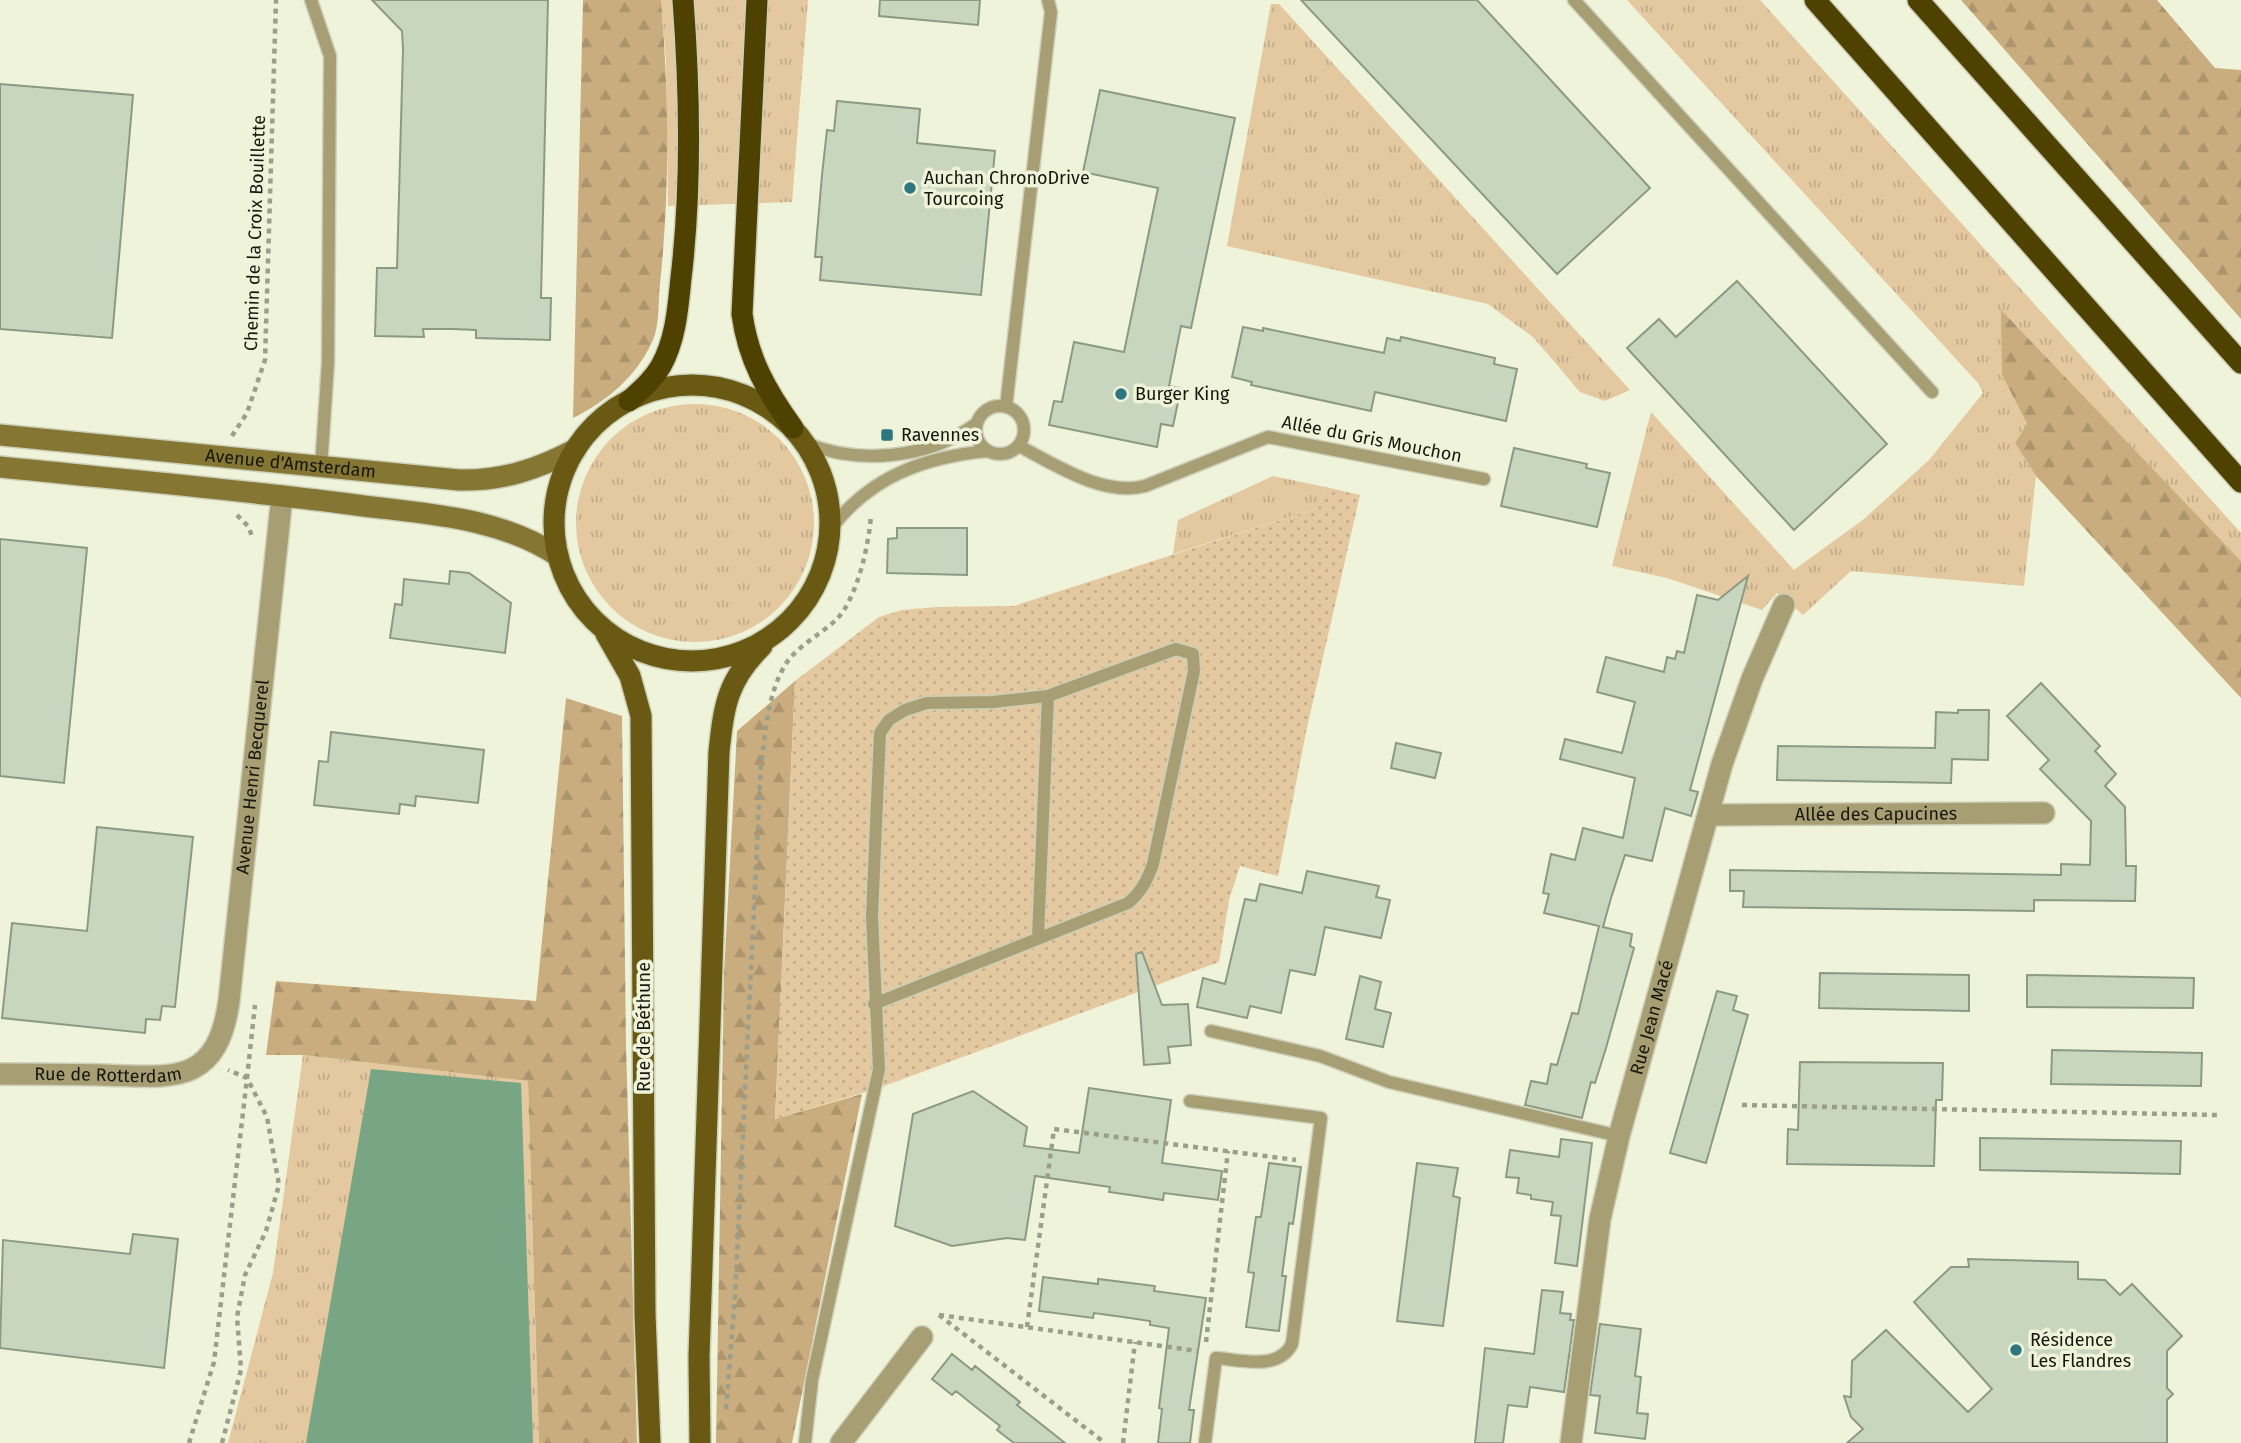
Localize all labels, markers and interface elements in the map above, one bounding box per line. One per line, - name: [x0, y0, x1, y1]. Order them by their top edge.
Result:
- street label: Chemin de la Croix Bouillette: [240, 115, 270, 351]
- place label: Auchan ChronoDrive Tourcoing: [924, 167, 1090, 210]
- marker: Auchan ChronoDrive Tourcoing: [902, 180, 918, 196]
- place label: Burger King: [1135, 383, 1230, 405]
- marker: Burger King: [1113, 386, 1129, 402]
- street label: Allée du Gris Mouchon: [1280, 411, 1464, 467]
- place label: Ravennes: [901, 424, 979, 446]
- marker: Ravennes: [879, 427, 895, 443]
- street label: Avenue d'Amsterdam: [204, 444, 377, 483]
- street label: Avenue Henri Becquerel: [231, 678, 274, 875]
- street label: Allée des Capucines: [1795, 803, 1957, 825]
- street label: Rue Jean Macé: [1625, 958, 1678, 1077]
- street label: Rue de Béthune: [633, 962, 655, 1092]
- street label: Rue de Rotterdam: [34, 1062, 183, 1087]
- place label: Résidence Les Flandres: [2030, 1329, 2131, 1372]
- marker: Résidence Les Flandres: [2008, 1342, 2024, 1358]

